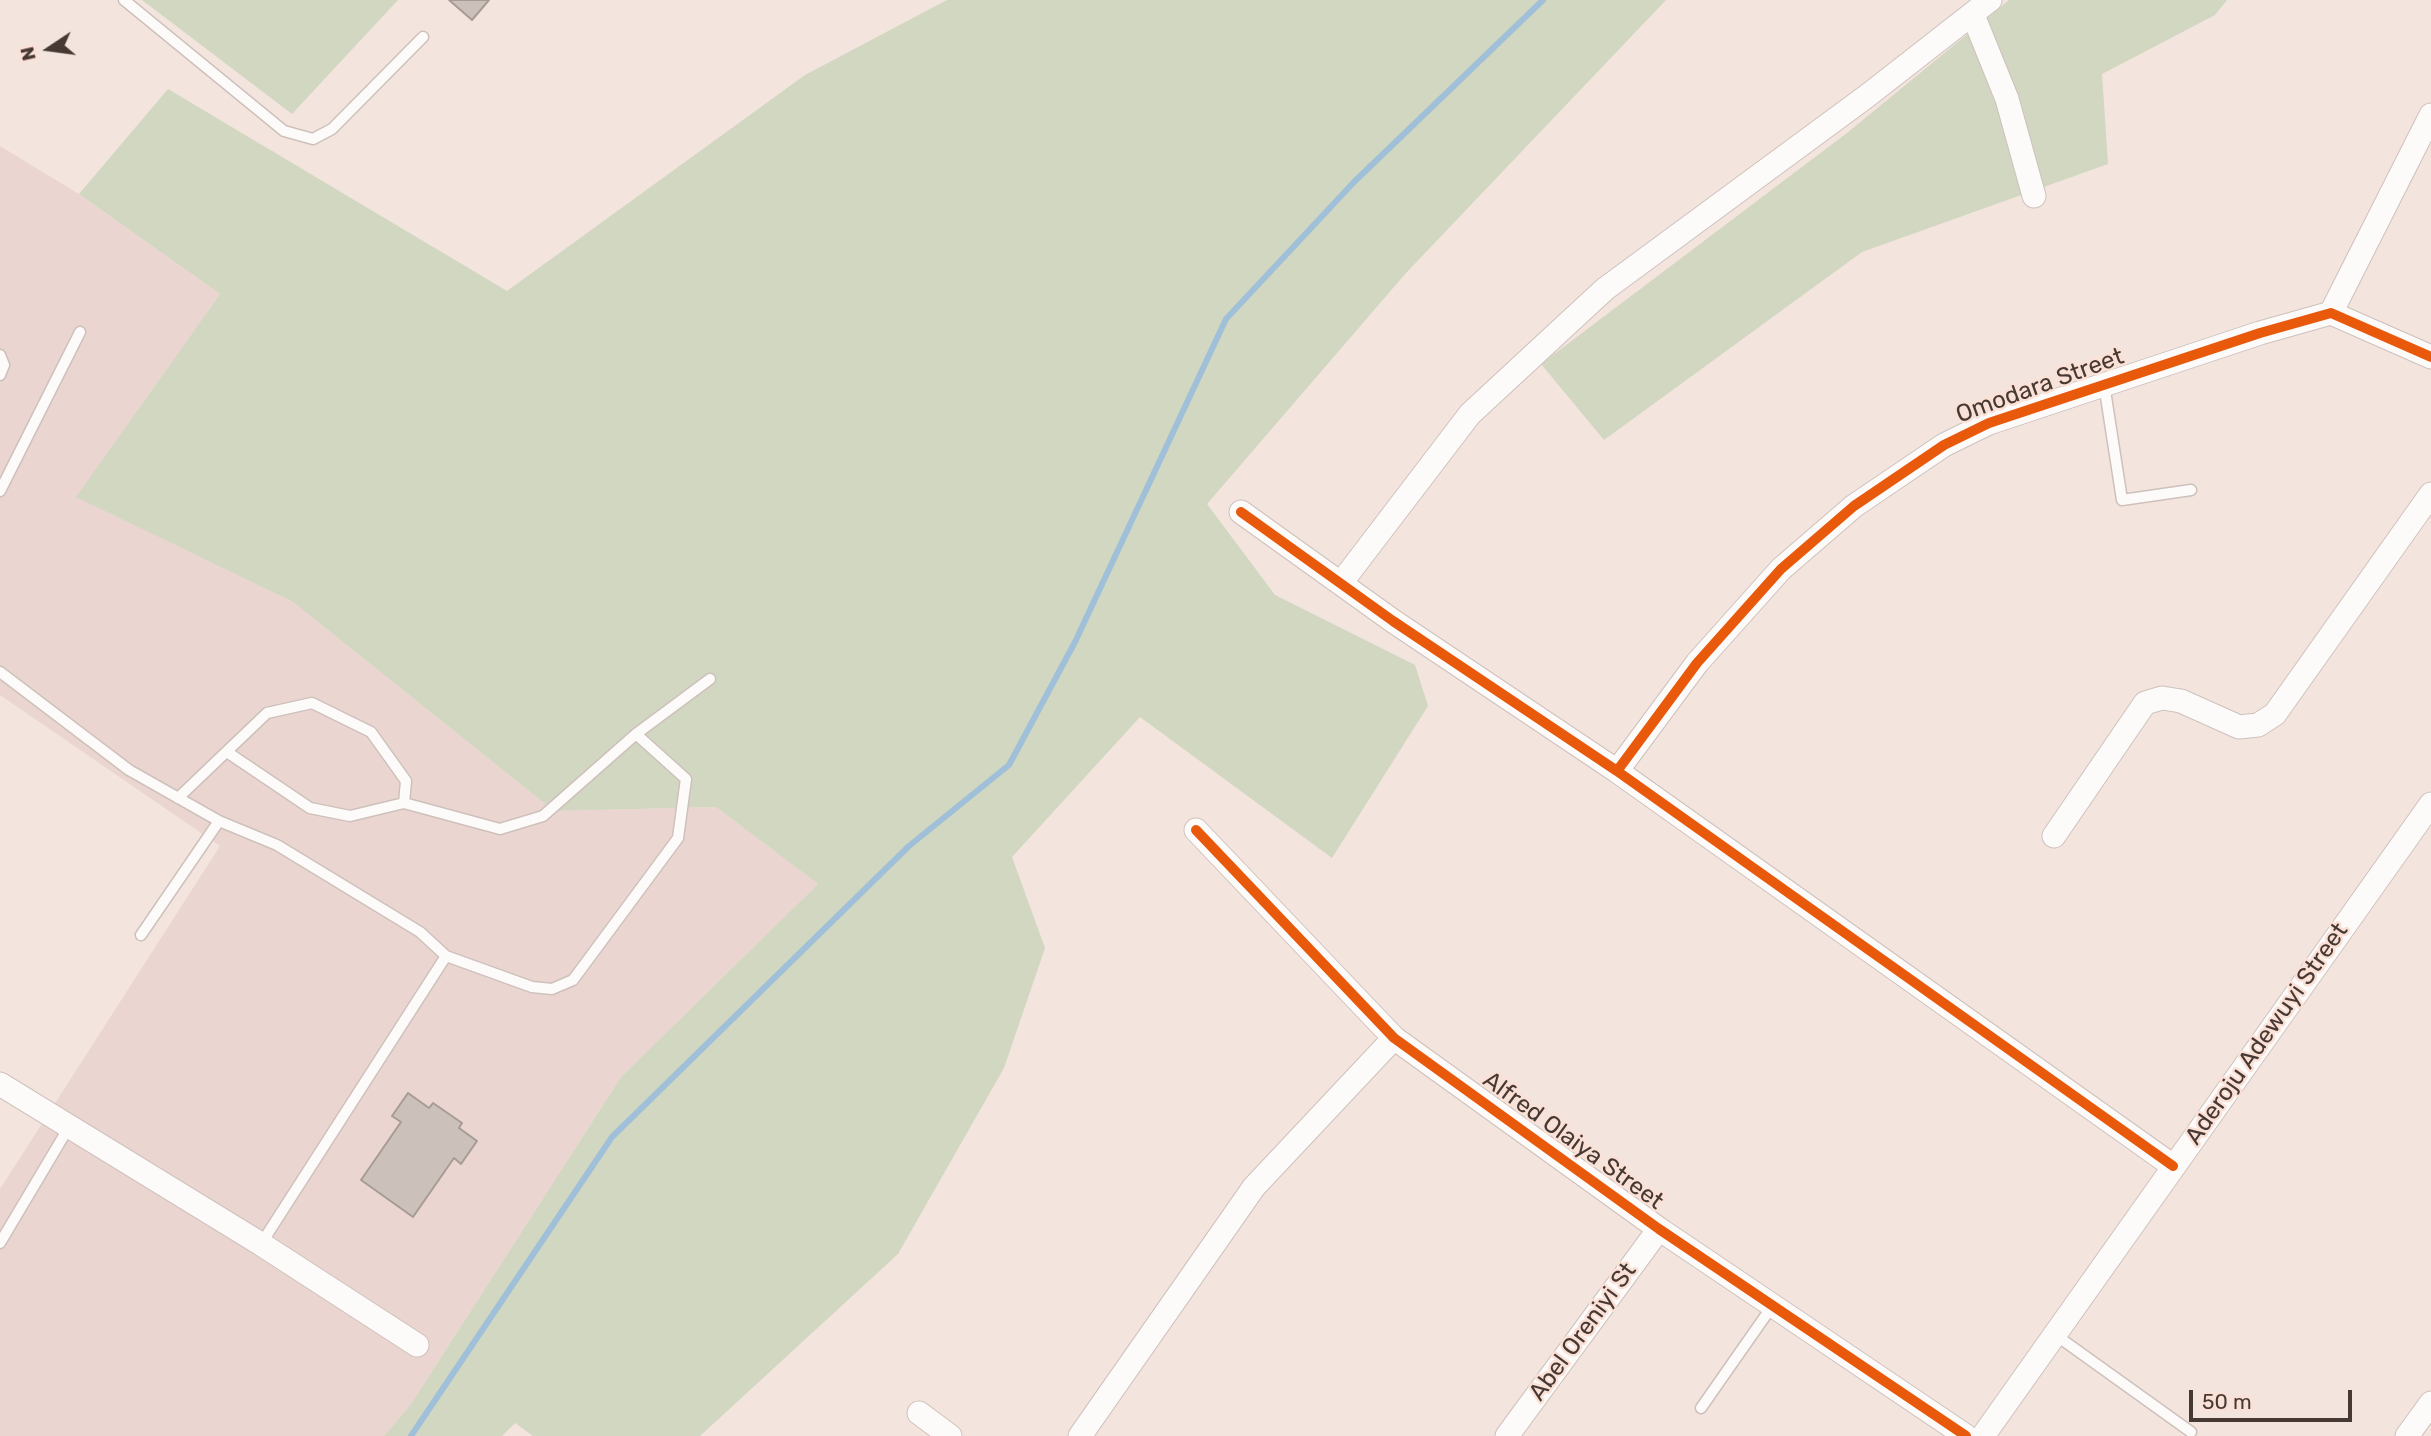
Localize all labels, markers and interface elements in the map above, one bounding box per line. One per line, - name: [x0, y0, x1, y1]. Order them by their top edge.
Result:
- north arrow: [14, 14, 84, 84]
- text: N: [15, 45, 41, 63]
- street label: Omodara Street: [1952, 342, 2128, 430]
- street label: Aderoju Adewuyi Street: [2179, 918, 2355, 1150]
- street label: Alfred Olaiya Street: [1477, 1066, 1669, 1216]
- street label: Abel Oreniyi St: [1523, 1257, 1643, 1407]
- scale bar: [2193, 1376, 2356, 1420]
- text: 50 m: [2202, 1389, 2252, 1414]

